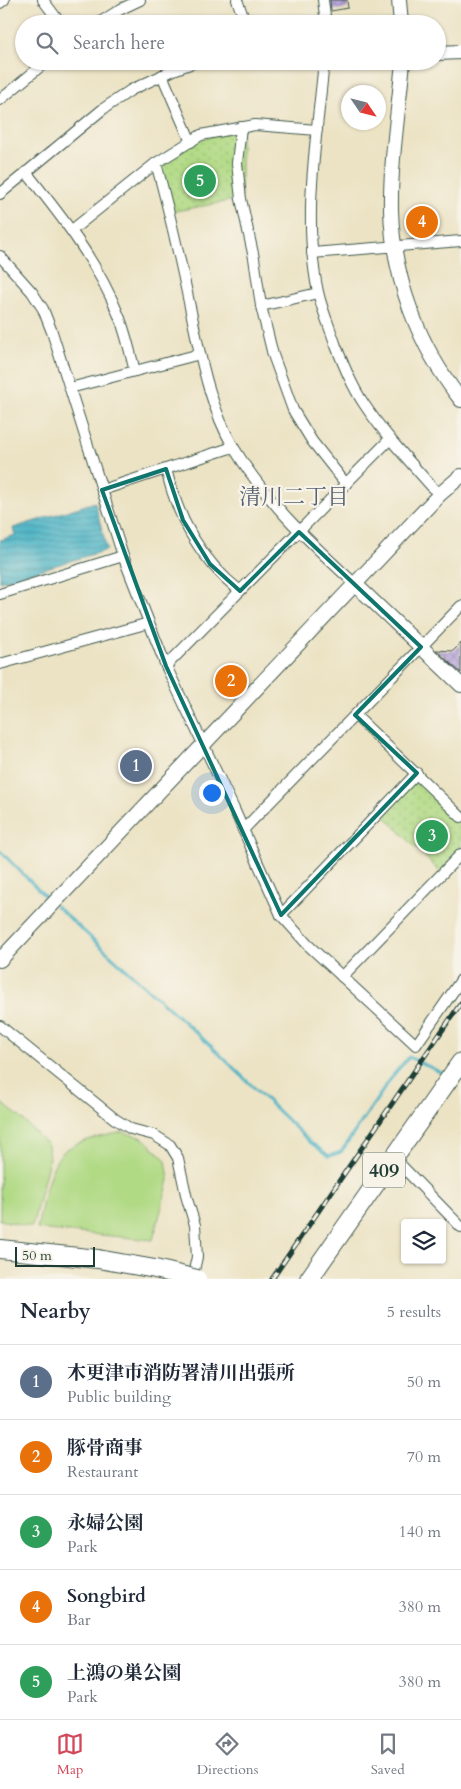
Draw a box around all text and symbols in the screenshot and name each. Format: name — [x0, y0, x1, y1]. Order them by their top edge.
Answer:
search box — [15, 15, 446, 70]
icon: search — [33, 29, 61, 57]
text: Search here — [73, 30, 165, 56]
north arrow — [341, 85, 386, 130]
pin: 5 — [184, 162, 216, 200]
pin: 4 — [406, 203, 438, 241]
district label: 清川二丁目 — [239, 482, 349, 512]
pin: 2 — [215, 662, 247, 700]
pin: 1 — [120, 747, 152, 785]
your location — [199, 780, 225, 806]
pin: 3 — [416, 817, 448, 855]
road number: 409 — [363, 1152, 405, 1188]
map controls — [401, 1219, 446, 1264]
button: layers — [401, 1219, 446, 1264]
scale bar — [15, 1244, 95, 1267]
text: 50 m — [22, 1246, 52, 1265]
text: Nearby — [20, 1297, 91, 1326]
text: 5 results — [387, 1301, 441, 1323]
text: 木更津市消防署清川出張所 — [67, 1360, 295, 1386]
text: 1 — [32, 1371, 40, 1393]
text: 50 m — [407, 1371, 441, 1393]
text: Public building — [67, 1386, 171, 1408]
text: 豚骨商事 — [67, 1435, 143, 1461]
text: 2 — [32, 1446, 40, 1468]
text: 70 m — [407, 1446, 441, 1468]
text: Restaurant — [67, 1461, 138, 1483]
text: 永婦公園 — [67, 1510, 143, 1536]
text: 3 — [32, 1521, 40, 1543]
text: 140 m — [399, 1521, 441, 1543]
text: Park — [67, 1536, 98, 1558]
text: Songbird — [67, 1583, 146, 1609]
text: 4 — [32, 1596, 40, 1618]
text: 380 m — [399, 1596, 441, 1618]
text: Bar — [67, 1609, 91, 1631]
text: 上鴻の巣公園 — [67, 1660, 181, 1686]
text: 5 — [32, 1671, 40, 1693]
text: 380 m — [399, 1671, 441, 1693]
text: Park — [67, 1686, 98, 1708]
tab: Map — [56, 1730, 84, 1779]
tab: Directions — [197, 1730, 258, 1779]
tab: Saved — [371, 1730, 405, 1779]

